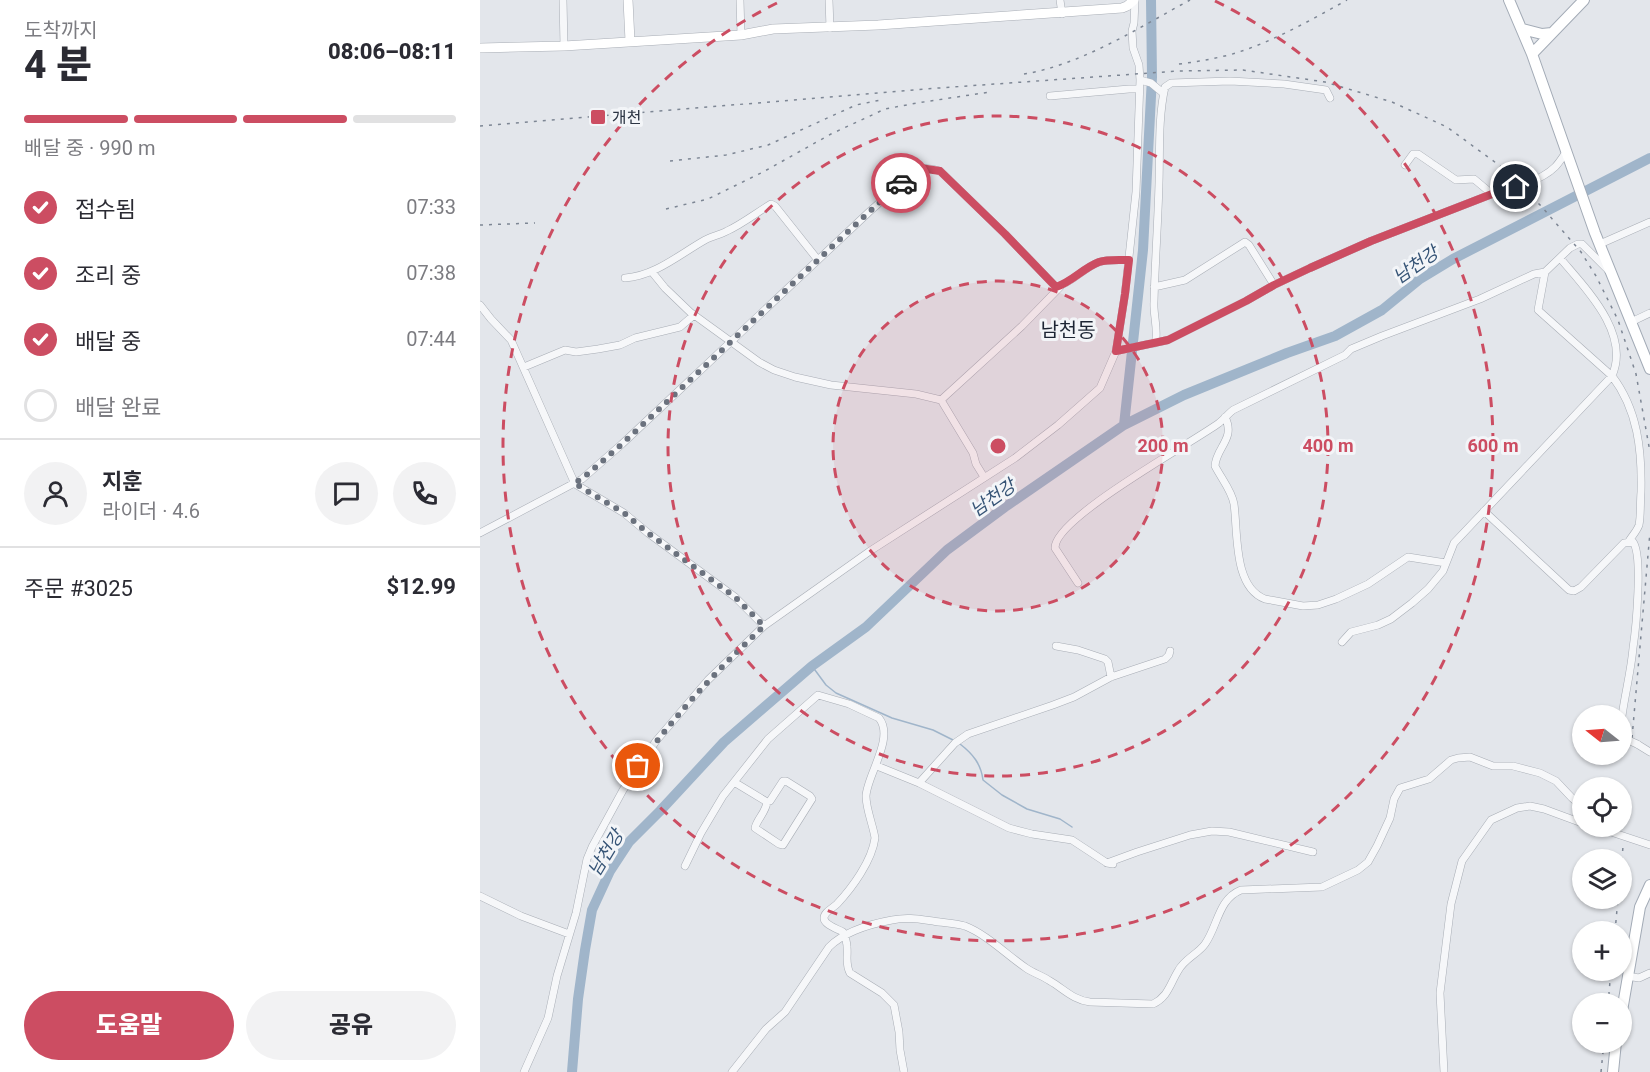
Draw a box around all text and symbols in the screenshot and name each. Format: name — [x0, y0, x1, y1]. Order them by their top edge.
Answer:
text: 도착까지 — [24, 18, 98, 42]
text: 08:06–08:11 — [328, 39, 456, 64]
text: 4 분 — [24, 42, 92, 88]
marker: 개천 — [589, 108, 607, 126]
place label: 개천 — [612, 108, 641, 127]
text: 배달 중 · 990 m — [24, 136, 156, 160]
courier — [871, 153, 931, 213]
pin — [1490, 161, 1541, 212]
icon: car — [885, 167, 918, 200]
icon: home — [1499, 170, 1532, 203]
icon: check — [24, 191, 57, 224]
text: 07:33 — [406, 195, 456, 219]
text: 접수됨 — [75, 197, 136, 222]
water label: 남천강 — [1389, 240, 1444, 287]
icon: check — [24, 257, 57, 290]
text: 07:38 — [406, 261, 456, 285]
text: 조리 중 — [75, 263, 141, 288]
district label: 남천동 — [1040, 318, 1096, 342]
icon: check — [24, 323, 57, 356]
text: 07:44 — [406, 327, 456, 351]
text: 배달 중 — [75, 329, 141, 354]
text: 배달 완료 — [75, 395, 161, 420]
text: 200 m — [1137, 435, 1189, 456]
text: 400 m — [1302, 435, 1354, 456]
text: 600 m — [1467, 435, 1519, 456]
centre of rings — [988, 436, 1008, 456]
button: person — [24, 462, 87, 525]
button: chat — [315, 462, 378, 525]
button: phone — [393, 462, 456, 525]
text: 지훈 — [102, 469, 142, 494]
water label: 남천강 — [966, 473, 1021, 520]
text: 라이더 · 4.6 — [102, 499, 200, 523]
text: $12.99 — [387, 574, 456, 599]
text: 주문 #3025 — [24, 576, 133, 601]
north arrow — [1572, 705, 1632, 765]
map controls — [1572, 705, 1632, 1053]
pin — [612, 740, 663, 791]
icon: bag — [621, 749, 654, 782]
button: locate — [1572, 777, 1632, 837]
water label: 남천강 — [584, 824, 629, 879]
button: layers — [1572, 849, 1632, 909]
button: + — [1572, 921, 1632, 981]
button: 도움말 — [24, 991, 234, 1060]
button: 공유 — [246, 991, 456, 1060]
button: − — [1572, 993, 1632, 1053]

